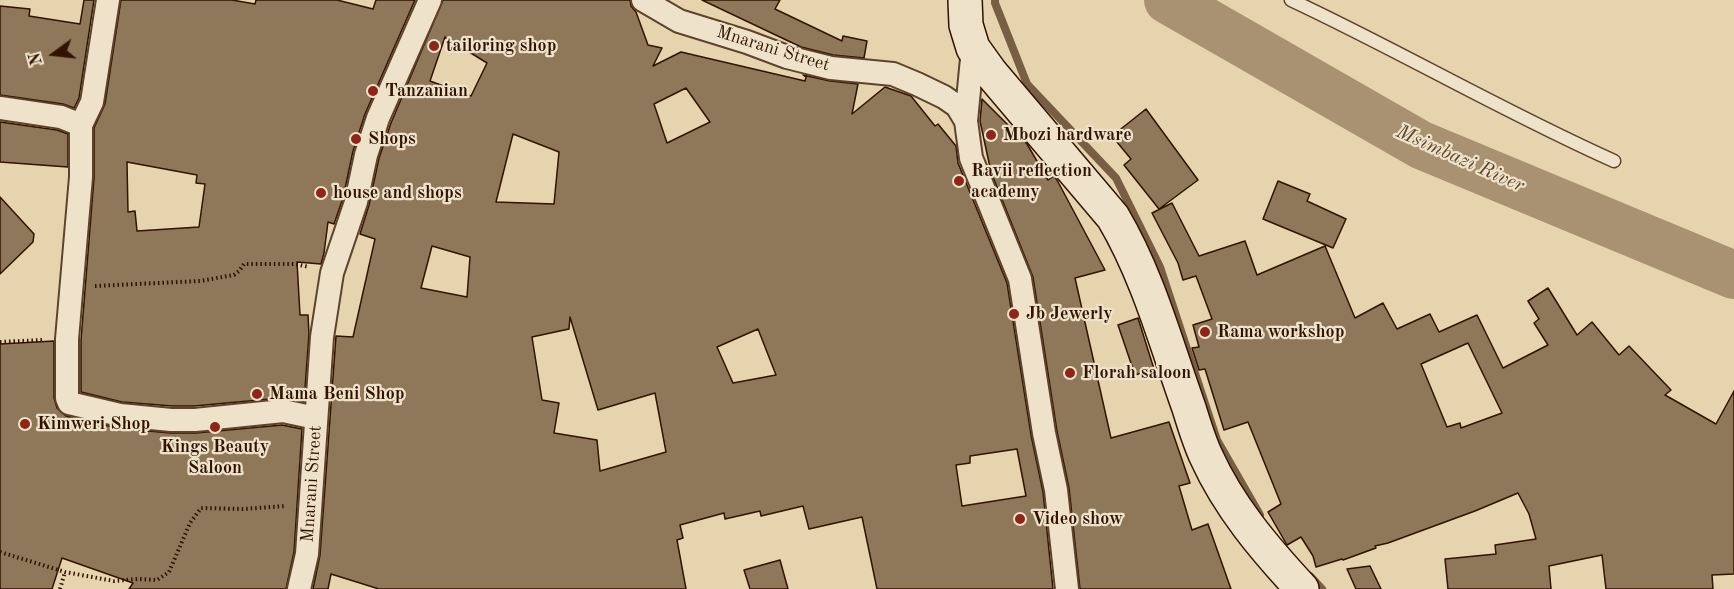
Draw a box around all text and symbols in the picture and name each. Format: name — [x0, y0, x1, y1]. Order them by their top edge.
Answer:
street label: Mnarani Street — [714, 22, 832, 76]
north arrow — [24, 24, 84, 84]
place label: tailoring shop — [446, 35, 556, 57]
marker: tailoring shop — [427, 39, 441, 53]
text: N — [27, 51, 46, 67]
place label: Tanzanian — [385, 80, 468, 102]
marker: Tanzanian — [366, 84, 380, 98]
water label: Msimbazi River — [1392, 120, 1528, 198]
place label: Mbozi hardware — [1003, 124, 1132, 146]
place label: Shops — [368, 128, 416, 150]
marker: Mbozi hardware — [984, 128, 998, 142]
marker: Shops — [349, 132, 363, 146]
place label: Ravii reflection academy — [971, 160, 1092, 202]
marker: Ravii reflection academy — [952, 174, 966, 188]
place label: house and shops — [333, 182, 462, 204]
marker: house and shops — [314, 186, 328, 200]
place label: Jb Jewerly — [1026, 303, 1113, 325]
marker: Jb Jewerly — [1007, 307, 1021, 321]
place label: Rama workshop — [1217, 321, 1344, 343]
marker: Rama workshop — [1198, 325, 1212, 339]
place label: Florah saloon — [1082, 362, 1191, 384]
marker: Florah saloon — [1063, 366, 1077, 380]
place label: Mama Beni Shop — [269, 383, 405, 405]
marker: Mama Beni Shop — [250, 387, 264, 401]
place label: Kimweri Shop — [37, 413, 150, 435]
marker: Kimweri Shop — [18, 417, 32, 431]
marker: Kings Beauty Saloon — [208, 420, 222, 434]
street label: Mnarani Street — [297, 425, 327, 543]
place label: Kings Beauty Saloon — [161, 436, 269, 478]
place label: Video show — [1032, 508, 1123, 530]
marker: Video show — [1013, 512, 1027, 526]

